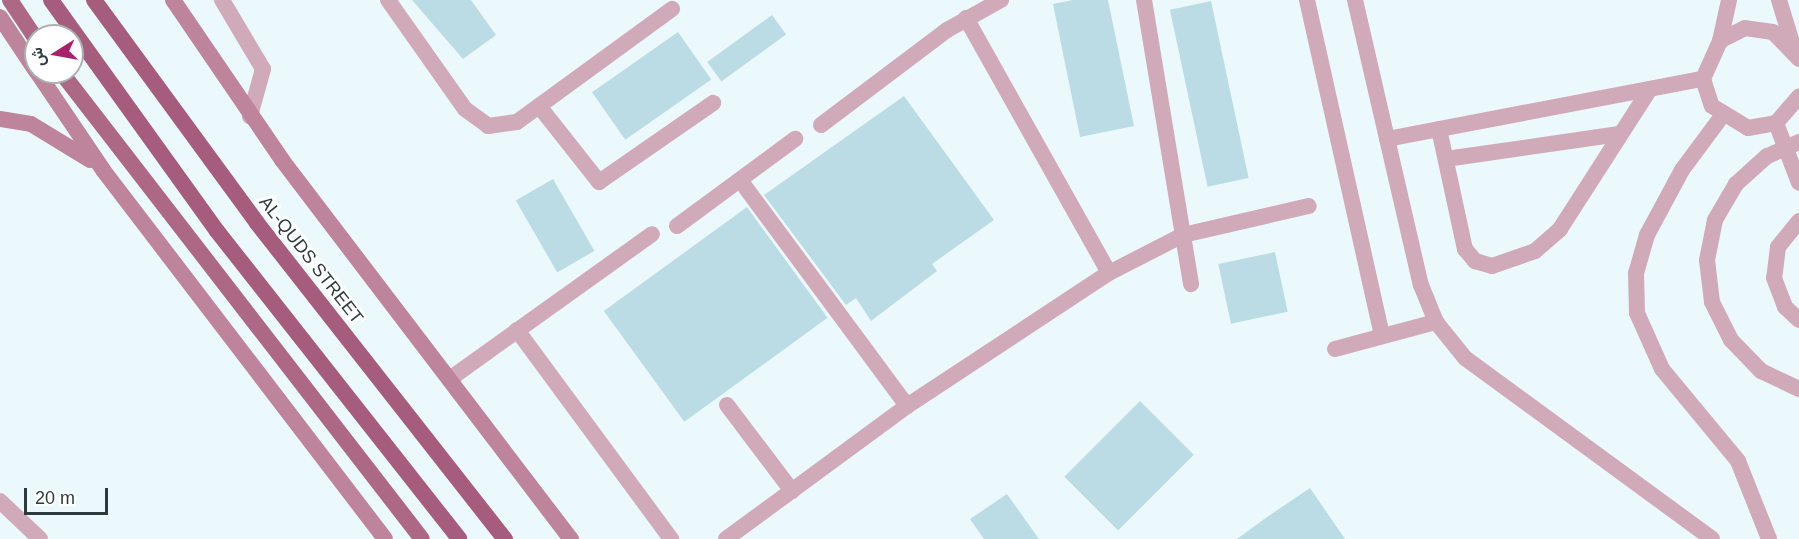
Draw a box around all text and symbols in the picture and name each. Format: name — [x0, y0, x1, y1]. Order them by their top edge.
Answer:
north arrow — [24, 24, 84, 84]
text: ش — [28, 46, 48, 68]
street label: AL-QUDS STREET — [254, 192, 368, 328]
scale bar — [27, 476, 111, 514]
text: 20 m — [35, 488, 75, 508]

